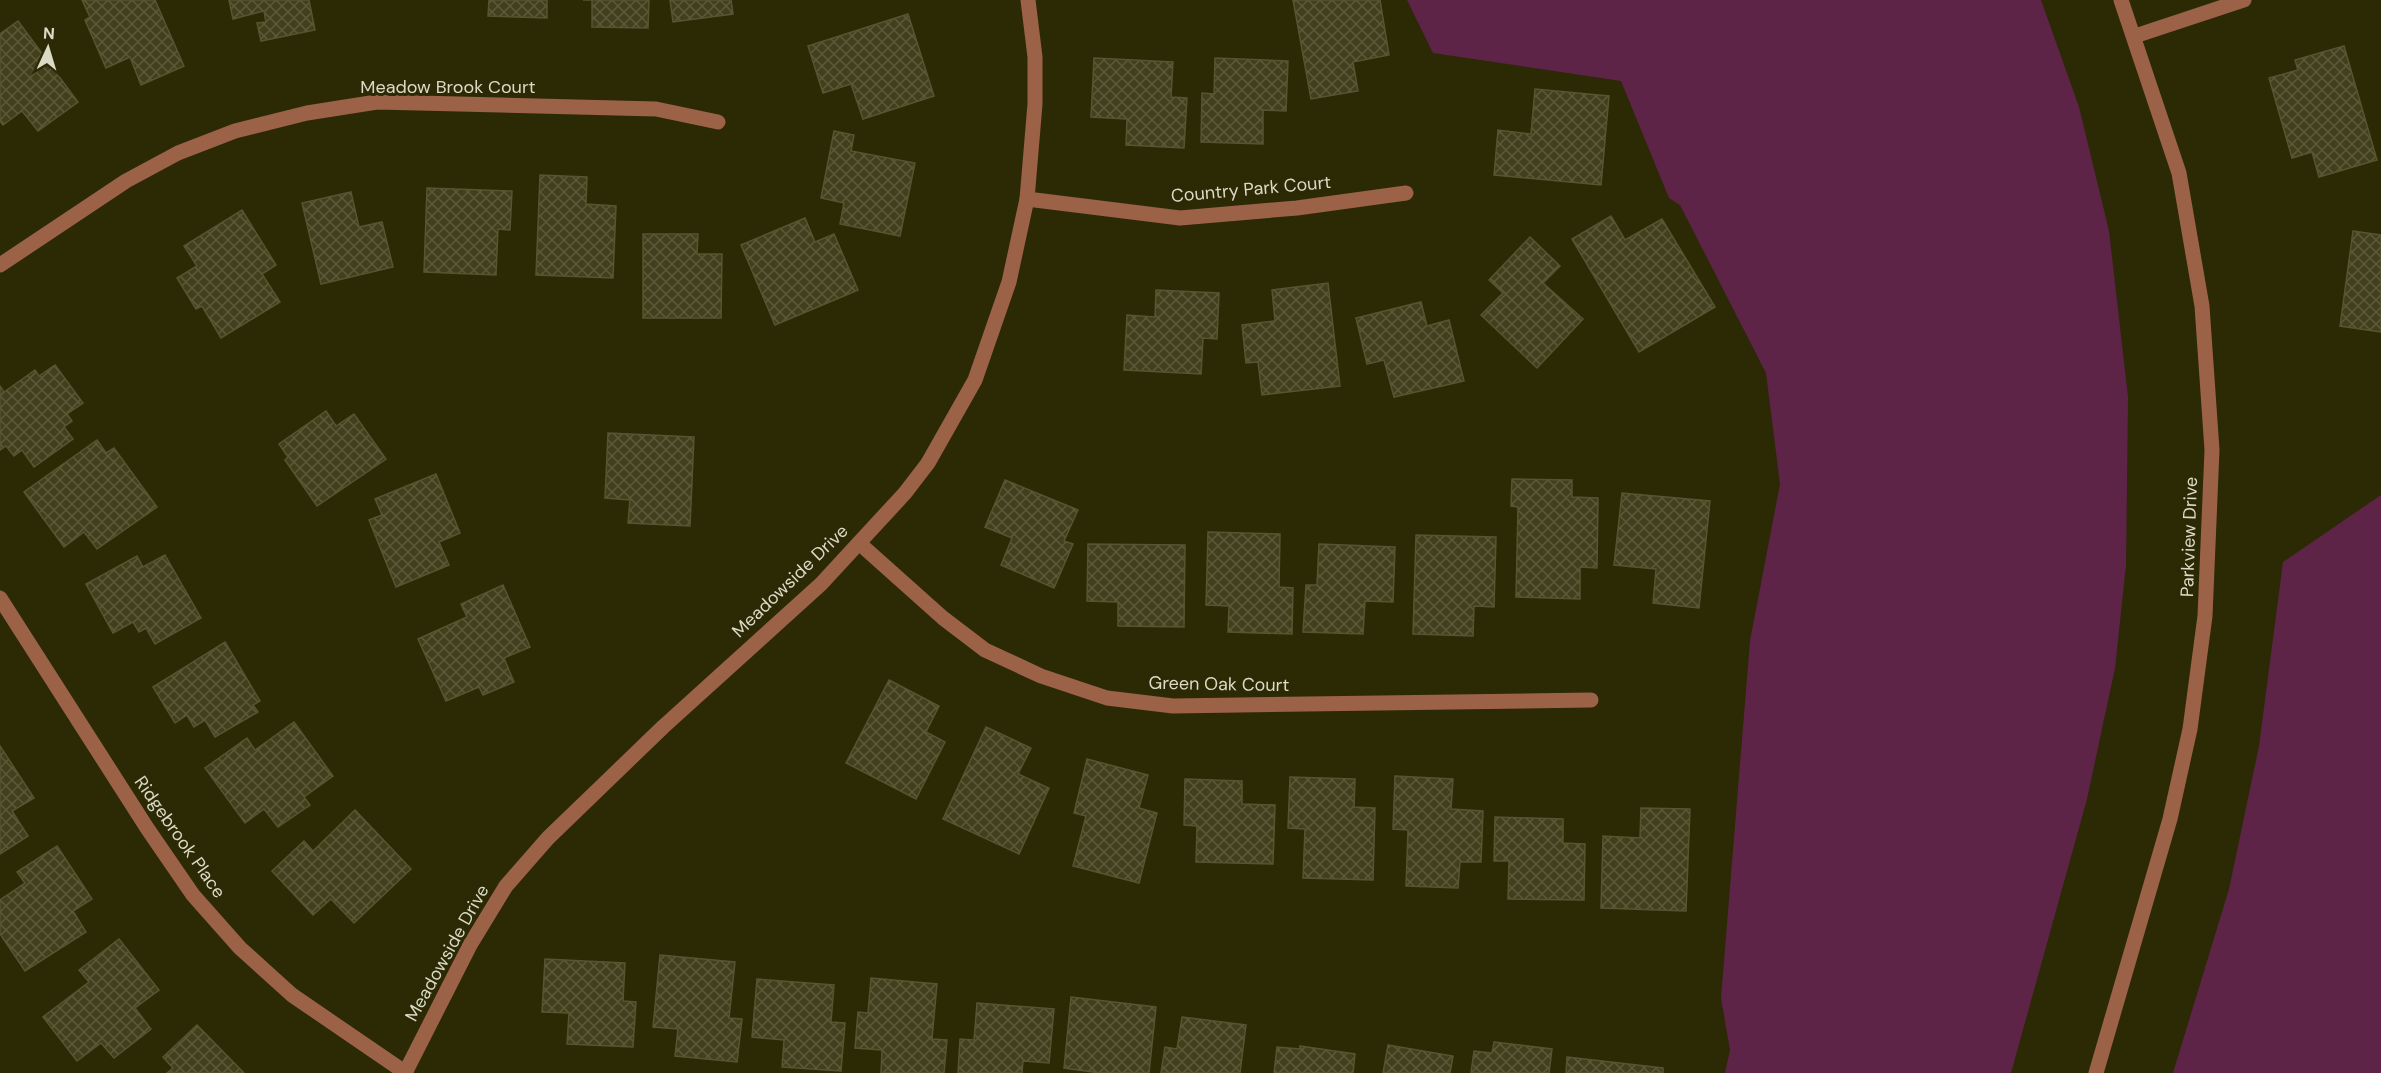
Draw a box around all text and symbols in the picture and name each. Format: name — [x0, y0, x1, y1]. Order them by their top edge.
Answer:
north arrow — [18, 18, 78, 78]
text: N — [42, 23, 56, 44]
street label: Meadow Brook Court — [360, 75, 536, 99]
street label: Country Park Court — [1170, 170, 1332, 208]
street label: Parkview Drive — [2175, 476, 2203, 598]
street label: Meadowside Drive — [727, 519, 853, 643]
street label: Green Oak Court — [1148, 671, 1290, 697]
street label: Ridgebrook Place — [129, 771, 231, 903]
street label: Meadowside Drive — [399, 880, 495, 1026]

